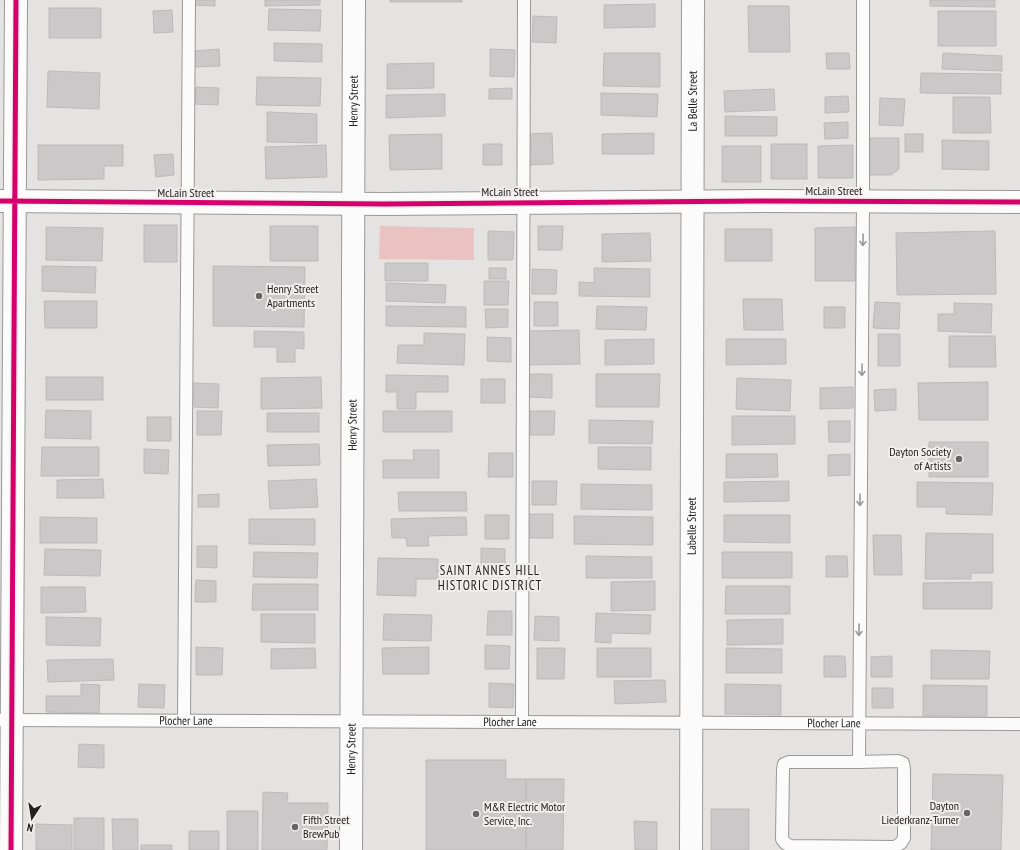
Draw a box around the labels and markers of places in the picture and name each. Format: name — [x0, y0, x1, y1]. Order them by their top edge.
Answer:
place label: Henry Street Apartments — [267, 281, 319, 310]
marker: Henry Street Apartments — [254, 291, 264, 301]
place label: Dayton Society of Artists — [889, 444, 951, 473]
marker: Dayton Society of Artists — [954, 454, 964, 464]
place label: Dayton Liederkranz-Turner — [881, 798, 960, 827]
place label: M&R Electric Motor Service, Inc. — [484, 799, 566, 828]
marker: Dayton Liederkranz-Turner — [962, 808, 972, 818]
marker: M&R Electric Motor Service, Inc. — [471, 809, 481, 819]
place label: Fifth Street BrewPub — [303, 812, 350, 841]
marker: Fifth Street BrewPub — [290, 822, 300, 832]

